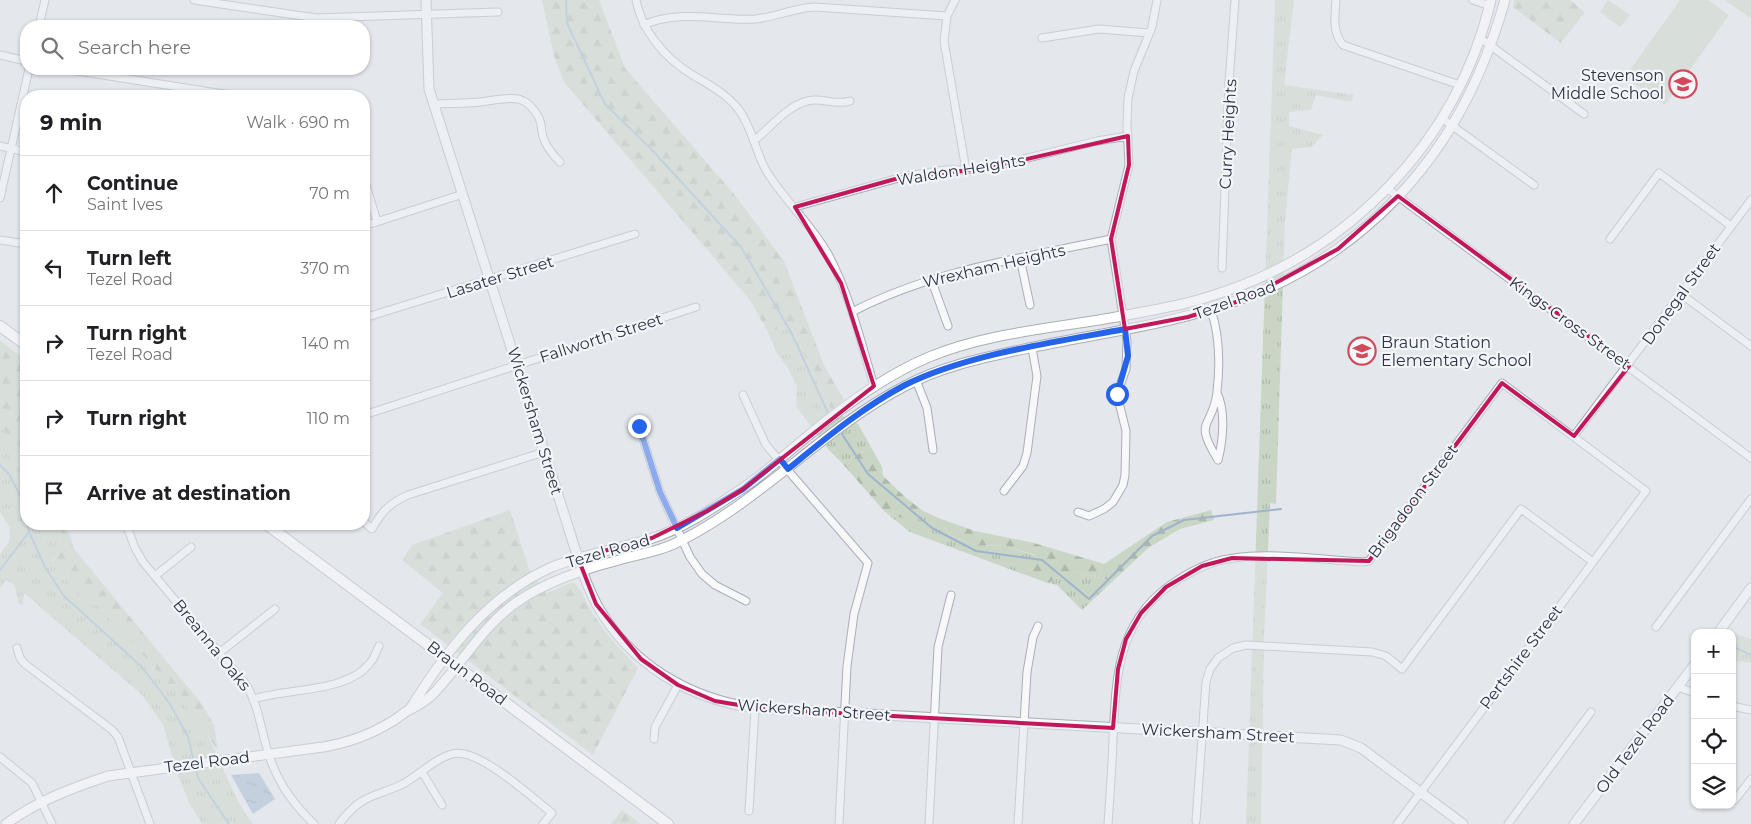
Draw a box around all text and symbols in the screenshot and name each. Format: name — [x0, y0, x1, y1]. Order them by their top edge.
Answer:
search box — [20, 20, 370, 75]
icon: search — [38, 34, 66, 62]
text: Search here — [78, 36, 191, 59]
place label: Stevenson Middle School — [1551, 66, 1664, 103]
school or university icon: Stevenson Middle School — [1668, 69, 1698, 99]
street label: Curry Heights — [1216, 78, 1240, 190]
text: 9 min — [40, 110, 102, 135]
text: Walk · 690 m — [246, 113, 350, 132]
street label: Waldon Heights — [896, 150, 1027, 190]
text: Continue — [87, 172, 178, 195]
icon: ahead — [40, 179, 68, 207]
text: 70 m — [309, 184, 350, 203]
text: Saint Ives — [87, 195, 163, 214]
street label: Donegal Street — [1638, 239, 1725, 349]
street label: Wrexham Heights — [921, 240, 1067, 292]
text: Turn left — [87, 247, 172, 270]
street label: Lasater Street — [444, 252, 556, 302]
icon: left — [40, 254, 68, 282]
text: 370 m — [300, 259, 350, 278]
text: Tezel Road — [87, 270, 173, 289]
street label: Kings Cross Street — [1506, 273, 1635, 374]
street label: Tezel Road — [1191, 276, 1279, 324]
street label: Fallworth Street — [537, 309, 665, 367]
text: Turn right — [87, 322, 187, 345]
icon: right — [40, 329, 68, 357]
place label: Braun Station Elementary School — [1381, 333, 1532, 370]
text: 140 m — [302, 334, 350, 353]
school or university icon: Braun Station Elementary School — [1347, 336, 1377, 366]
text: Tezel Road — [87, 345, 173, 364]
street label: Wickersham Street — [503, 345, 567, 498]
route start — [1106, 383, 1129, 406]
icon: right — [40, 404, 68, 432]
text: Turn right — [87, 407, 187, 430]
text: 110 m — [307, 409, 350, 428]
route end — [628, 415, 651, 438]
street label: Brigadoon Street — [1364, 440, 1462, 562]
icon: arrive — [40, 479, 68, 507]
text: Arrive at destination — [87, 482, 291, 505]
street label: Tezel Road — [564, 530, 652, 572]
street label: Breanna Oaks — [169, 595, 255, 695]
street label: Pertshire Street — [1476, 601, 1567, 713]
map controls — [1691, 629, 1736, 809]
button: + — [1691, 629, 1736, 674]
street label: Braun Road — [423, 637, 511, 709]
button: − — [1691, 674, 1736, 719]
street label: Old Tezel Road — [1592, 691, 1678, 797]
street label: Wickersham Street — [737, 695, 892, 725]
street label: Wickersham Street — [1141, 719, 1296, 747]
button: locate — [1691, 719, 1736, 764]
street label: Tezel Road — [163, 747, 251, 777]
button: layers — [1691, 764, 1736, 809]

